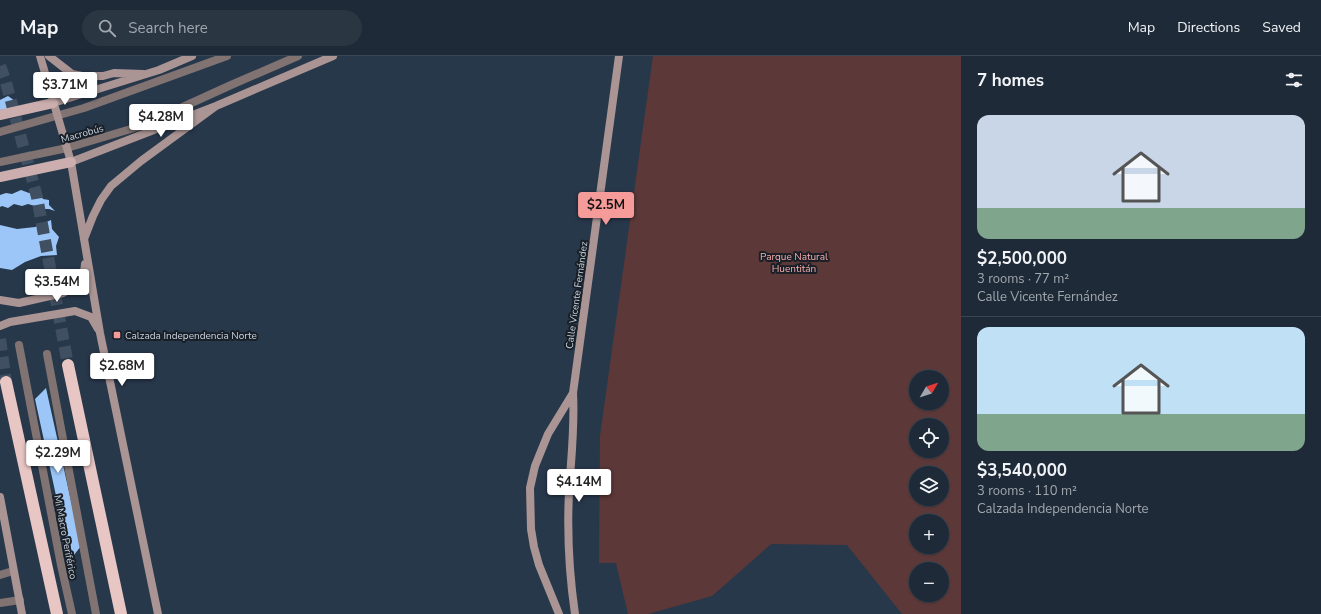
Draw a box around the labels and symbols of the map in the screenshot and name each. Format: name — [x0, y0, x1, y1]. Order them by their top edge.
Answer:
pin: $3.71M — [32, 72, 98, 106]
pin: $4.28M — [128, 104, 194, 138]
street label: Macrobús — [59, 121, 105, 147]
pin: $2.5M — [578, 192, 634, 226]
street label: Calle Vicente Fernández — [563, 240, 592, 350]
park label: Parque Natural Huentitán — [760, 250, 828, 276]
pin: $3.54M — [24, 269, 90, 303]
place label: Calzada Independencia Norte — [125, 329, 257, 343]
marker: Calzada Independencia Norte — [112, 330, 122, 340]
pin: $2.68M — [89, 353, 155, 387]
north arrow — [909, 370, 949, 410]
pin: $2.29M — [25, 440, 91, 474]
pin: $4.14M — [546, 469, 612, 503]
street label: Mi Macro Periférico — [50, 494, 80, 581]

